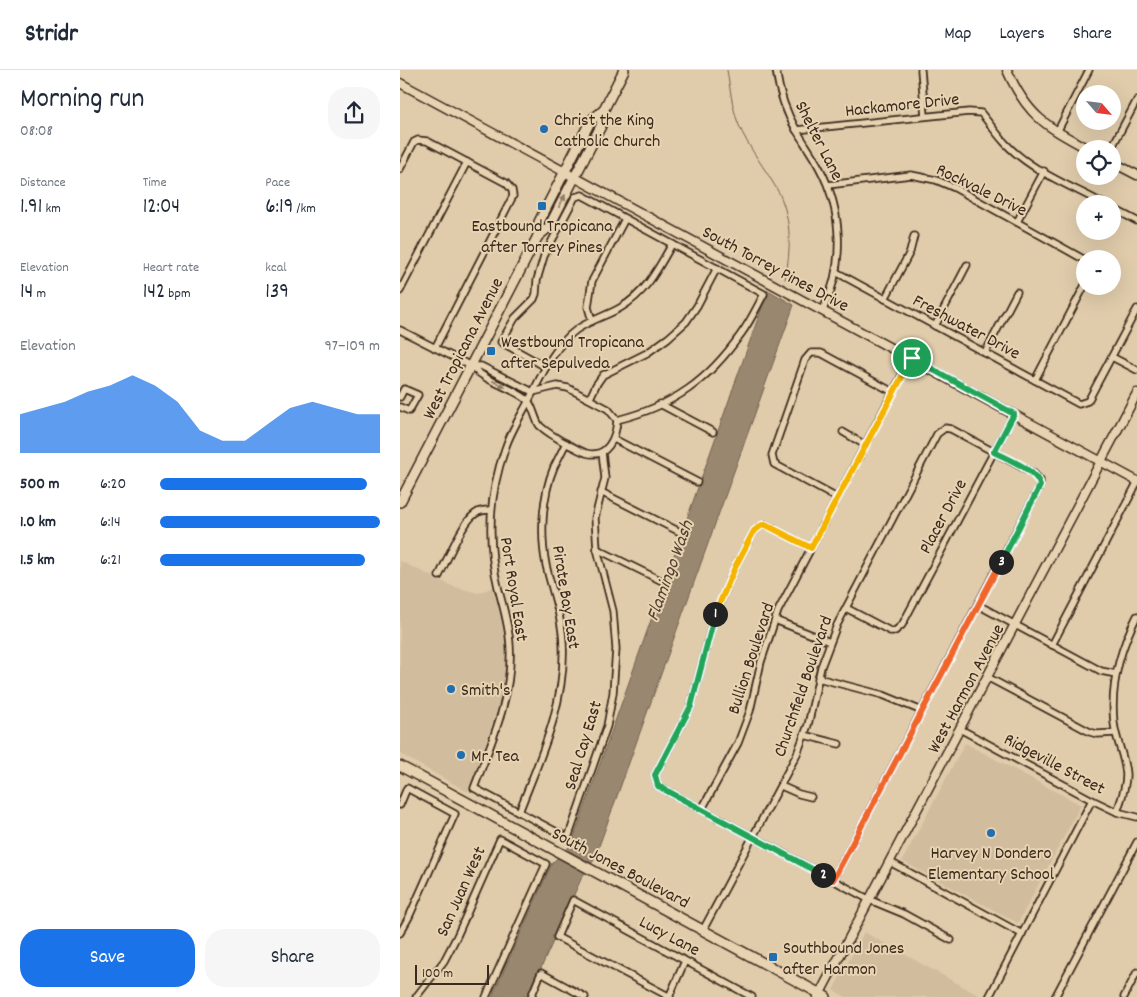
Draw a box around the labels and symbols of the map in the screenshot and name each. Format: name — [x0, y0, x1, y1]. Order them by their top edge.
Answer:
north arrow — [1076, 85, 1121, 130]
street label: Hackamore Drive — [844, 88, 961, 125]
street label: Shelter Lane — [787, 97, 848, 185]
place label: Christ the King Catholic Church — [554, 109, 660, 155]
marker: Christ the King Catholic Church — [538, 123, 550, 135]
street label: Rockvale Drive — [931, 158, 1031, 224]
one-way arrow — [558, 194, 566, 209]
marker: Eastbound Tropicana after Torrey Pines — [536, 200, 548, 212]
place label: Eastbound Tropicana after Torrey Pines — [471, 215, 613, 261]
street label: South Torrey Pines Drive — [697, 221, 853, 320]
street label: West Tropicana Avenue — [418, 274, 511, 424]
street label: Freshwater Drive — [908, 289, 1024, 367]
place label: Westbound Tropicana after Sepulveda — [501, 331, 644, 377]
pin — [891, 337, 933, 379]
marker: Westbound Tropicana after Sepulveda — [485, 345, 497, 357]
one-way arrow — [492, 380, 506, 388]
street label: Placer Drive — [914, 475, 974, 559]
water label: Flamingo Wash — [641, 516, 702, 625]
street label: Port Royal East — [492, 535, 533, 644]
street label: Pirate Bay East — [544, 544, 585, 651]
pin: 3 — [988, 550, 1014, 574]
street label: Bullion Boulevard — [723, 600, 782, 718]
pin: 1 — [702, 602, 728, 626]
street label: Churchfield Boulevard — [768, 613, 840, 761]
street label: West Harmon Avenue — [923, 620, 1012, 758]
place label: Smith's — [461, 679, 511, 704]
marker: Smith's — [445, 683, 457, 695]
street label: Seal Cay East — [559, 698, 610, 794]
street label: Ridgeville Street — [999, 728, 1109, 803]
place label: Mr. Tea — [471, 745, 519, 770]
marker: Mr. Tea — [455, 749, 467, 761]
street label: South Jones Boulevard — [547, 822, 693, 916]
marker: Harvey N Dondero Elementary School — [985, 827, 997, 839]
place label: Harvey N Dondero Elementary School — [928, 842, 1055, 888]
street label: San Juan West — [431, 843, 493, 941]
pin: 2 — [810, 862, 836, 888]
street label: Lucy Lane — [634, 911, 704, 964]
place label: Southbound Jones after Harmon — [783, 937, 904, 983]
marker: Southbound Jones after Harmon — [767, 951, 779, 963]
scale bar — [415, 962, 489, 985]

